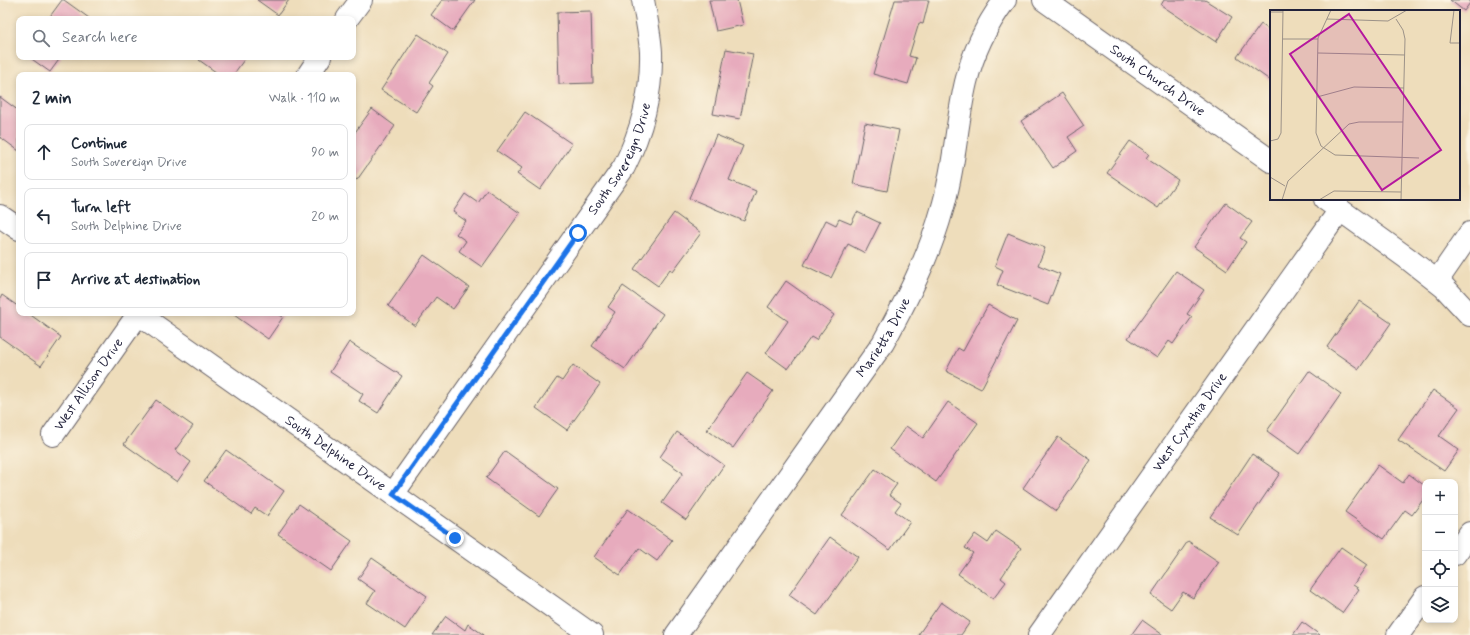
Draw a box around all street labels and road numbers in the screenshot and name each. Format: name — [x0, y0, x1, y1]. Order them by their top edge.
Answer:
street label: South Church Drive — [1106, 40, 1209, 120]
street label: South Sovereign Drive — [584, 101, 655, 219]
street label: Marietta Drive — [852, 294, 915, 381]
street label: West Allison Drive — [50, 335, 128, 434]
street label: West Cynthia Drive — [1148, 369, 1231, 475]
street label: South Delphine Drive — [281, 411, 389, 495]

